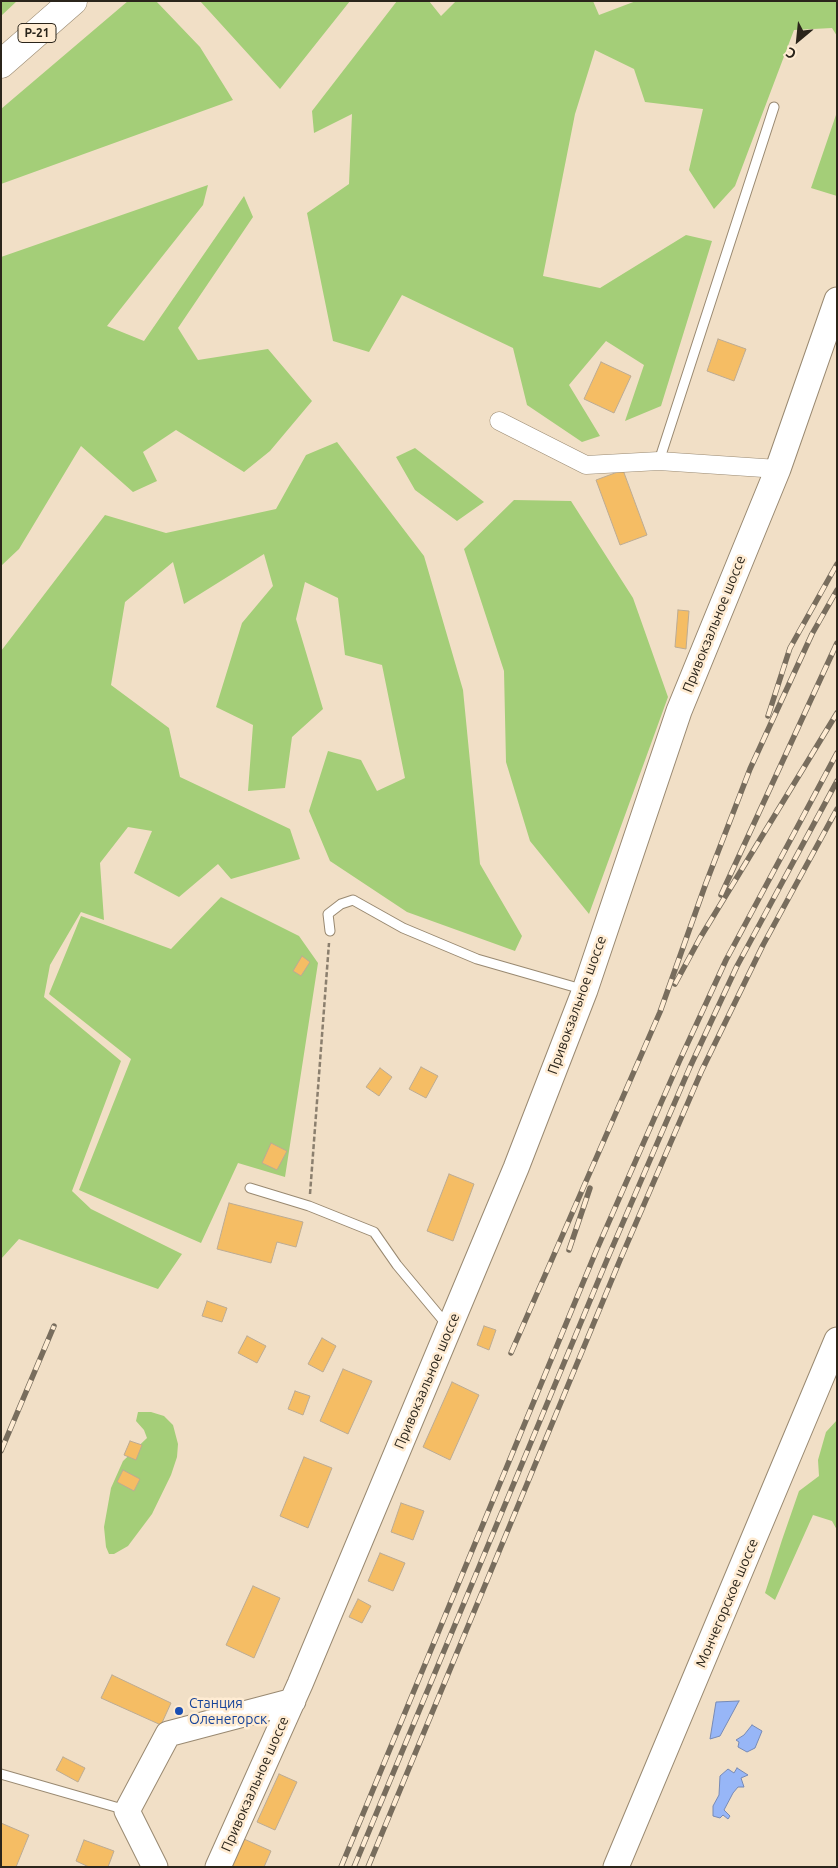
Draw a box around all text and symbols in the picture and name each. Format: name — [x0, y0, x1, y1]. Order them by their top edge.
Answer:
north arrow — [773, 15, 823, 65]
road number: Р-21 — [18, 23, 56, 42]
text: С — [783, 44, 799, 62]
street label: Привокзальное шоссе — [679, 553, 749, 695]
street label: Привокзальное шоссе — [544, 933, 610, 1077]
street label: Привокзальное шоссе — [391, 1310, 463, 1452]
street label: Мончегорское шоссе — [692, 1536, 762, 1670]
place label: Станция Оленегорск — [189, 1695, 267, 1728]
marker: Станция Оленегорск — [173, 1705, 185, 1717]
street label: Привокзальное шоссе — [218, 1714, 292, 1854]

